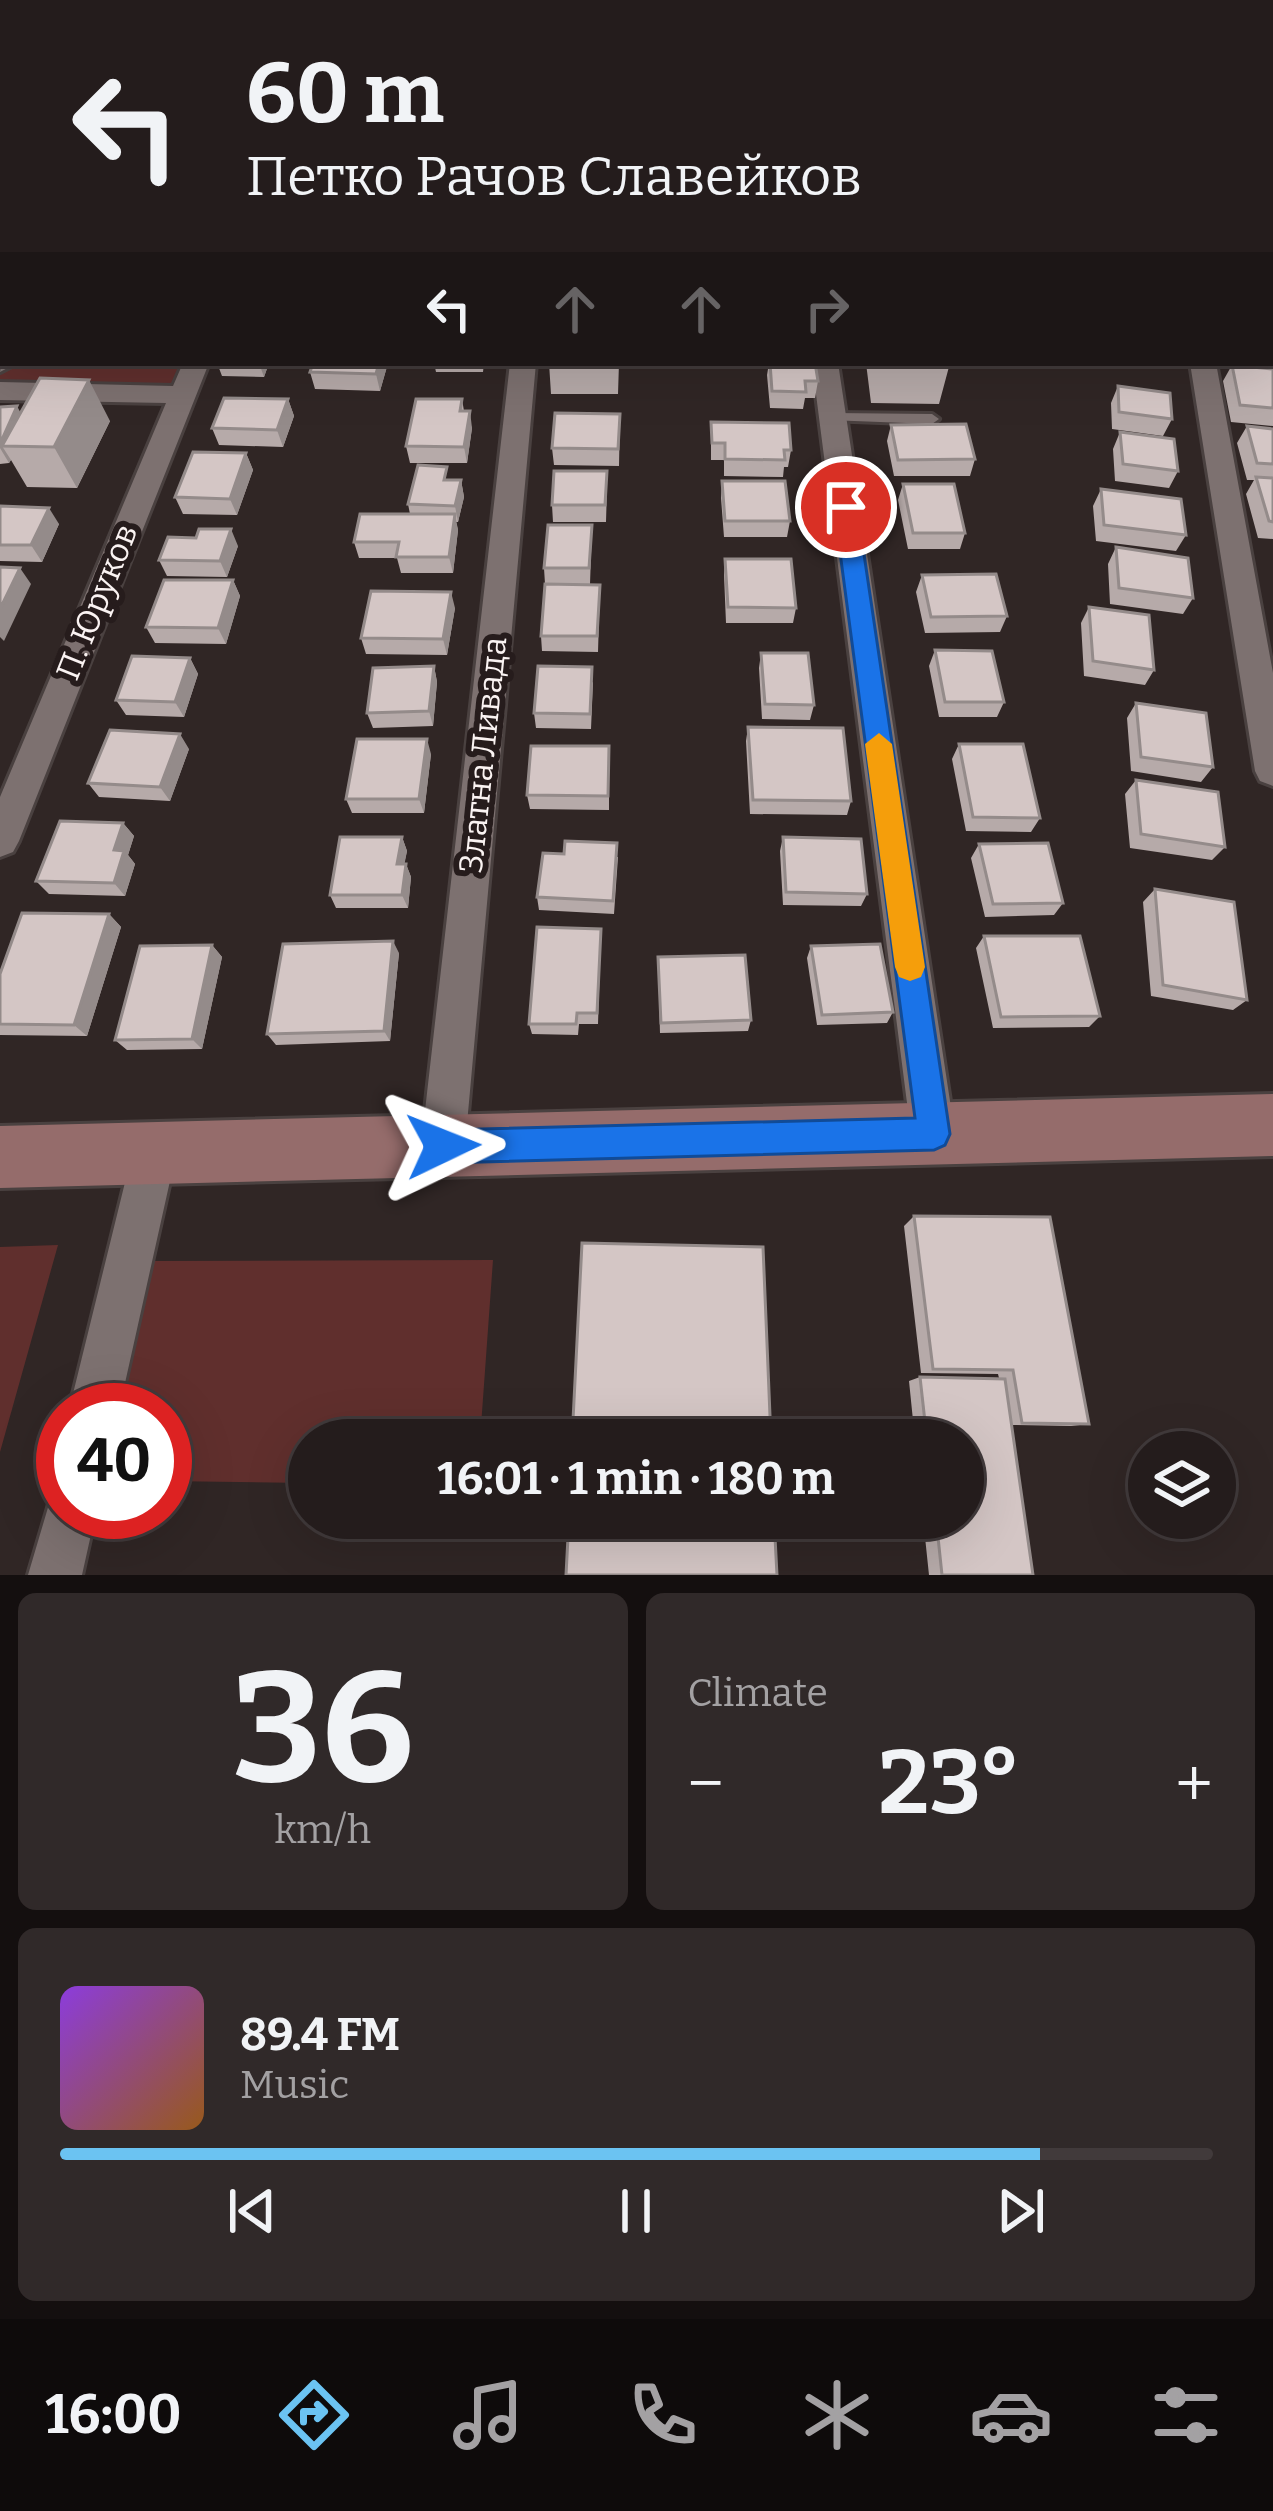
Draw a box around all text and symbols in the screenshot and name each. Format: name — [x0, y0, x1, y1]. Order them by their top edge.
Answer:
text: 60 m — [246, 43, 444, 144]
icon: left — [48, 48, 204, 204]
text: Петко Рачов Славейков — [246, 145, 862, 209]
icon: left — [416, 276, 482, 342]
icon: ahead — [542, 276, 608, 342]
icon: ahead — [668, 276, 734, 342]
icon: right — [794, 276, 860, 342]
pin — [795, 456, 897, 558]
icon: arrive — [813, 474, 879, 540]
street label: П. Юруков — [48, 518, 146, 686]
street label: Златна Ливада — [451, 635, 515, 875]
position arrow — [380, 1083, 506, 1209]
speed limit sign: 40 — [36, 1383, 192, 1539]
map controls — [1128, 1431, 1236, 1539]
button: layers — [1128, 1431, 1236, 1539]
text: 16:01 · 1 min · 180 m — [437, 1452, 835, 1506]
text: 36 — [232, 1635, 414, 1822]
text: Climate — [688, 1670, 828, 1716]
text: 23° — [878, 1729, 1021, 1837]
text: − — [688, 1744, 724, 1823]
text: + — [1175, 1744, 1213, 1823]
text: km/h — [274, 1807, 371, 1853]
text: 89.4 FM — [240, 2008, 400, 2062]
text: Music — [240, 2062, 349, 2108]
icon: previous — [219, 2178, 285, 2244]
icon: pause — [603, 2178, 669, 2244]
icon: next — [988, 2178, 1054, 2244]
icon: directions — [272, 2373, 356, 2457]
icon: music — [446, 2373, 530, 2457]
icon: phone — [621, 2373, 705, 2457]
icon: climate — [795, 2373, 879, 2457]
icon: car — [969, 2373, 1053, 2457]
icon: filters — [1144, 2373, 1228, 2457]
text: 16:00 — [45, 2383, 182, 2447]

